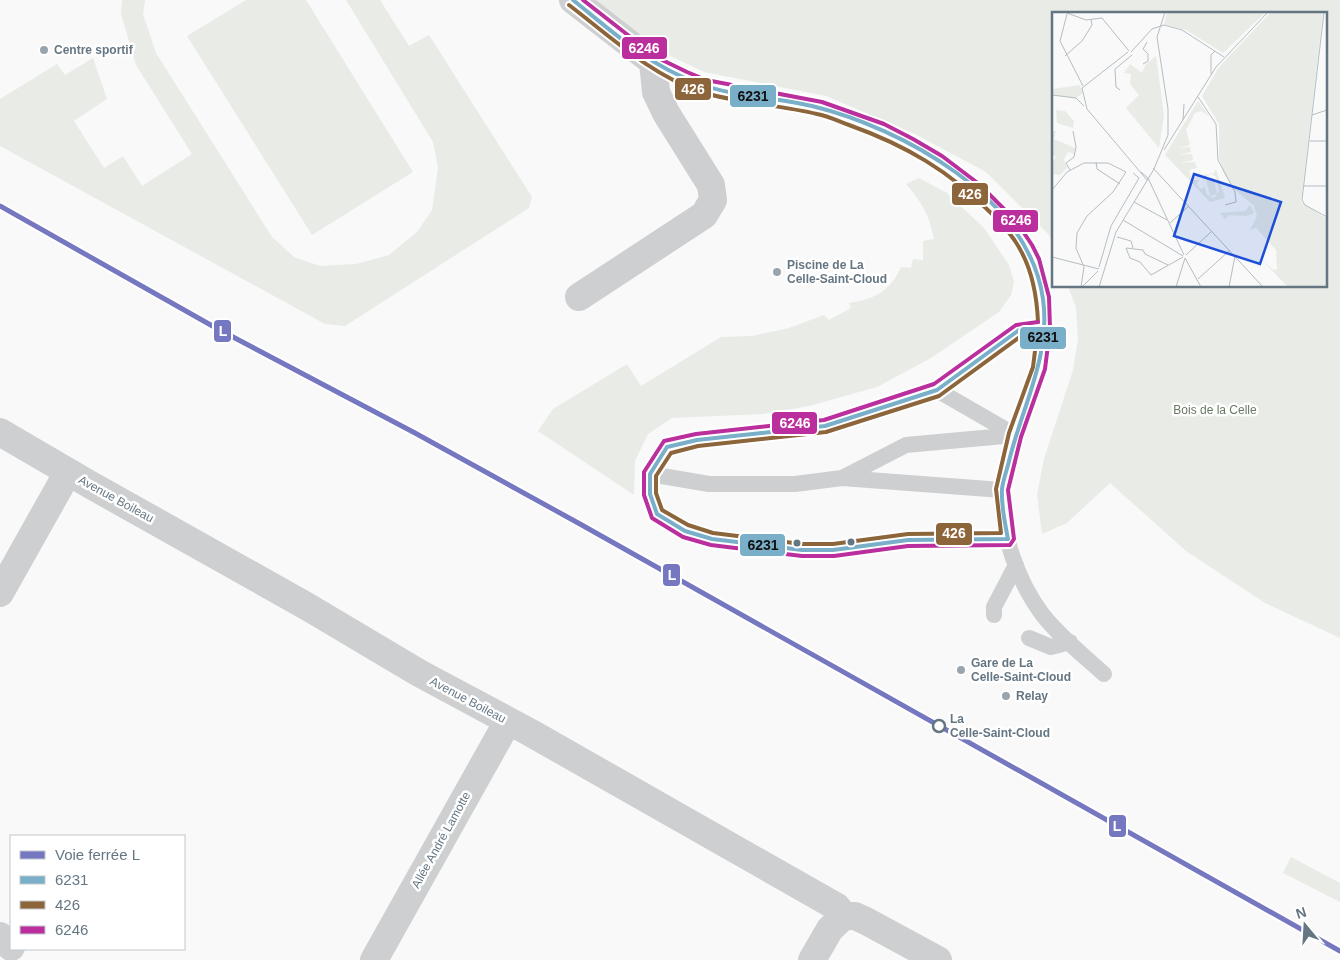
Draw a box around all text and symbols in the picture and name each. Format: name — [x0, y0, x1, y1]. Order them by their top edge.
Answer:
inset map — [1052, 12, 1328, 288]
line badge: 6246 — [621, 36, 668, 60]
text: 6246 — [628, 40, 660, 56]
place label: Centre sportif — [54, 43, 134, 57]
marker: Centre sportif — [38, 44, 50, 56]
line badge: 426 — [674, 77, 712, 101]
text: 426 — [681, 81, 705, 97]
line badge: 6231 — [729, 84, 777, 108]
text: 6231 — [737, 88, 769, 104]
line badge: 426 — [951, 182, 989, 206]
text: 426 — [958, 186, 982, 202]
line badge: 6246 — [992, 209, 1039, 233]
text: 6246 — [1000, 212, 1032, 228]
place label: Piscine de La Celle-Saint-Cloud — [787, 258, 887, 286]
marker: Piscine de La Celle-Saint-Cloud — [771, 266, 783, 278]
line badge: L — [213, 319, 232, 343]
text: L — [219, 323, 228, 339]
line badge: 6231 — [1019, 326, 1067, 350]
text: 6231 — [1027, 329, 1059, 345]
park label: Bois de la Celle — [1173, 403, 1257, 417]
line badge: 6246 — [771, 411, 818, 435]
text: 6246 — [779, 415, 811, 431]
street label: Avenue Boileau — [76, 473, 156, 525]
line badge: 426 — [935, 522, 973, 546]
text: 426 — [942, 525, 966, 541]
line badge: 6231 — [739, 533, 786, 557]
text: 6231 — [747, 537, 779, 553]
unlabelled marker — [846, 537, 856, 547]
unlabelled marker — [792, 538, 802, 548]
line badge: L — [662, 563, 681, 587]
text: L — [668, 567, 677, 583]
place label: Gare de La Celle-Saint-Cloud — [971, 656, 1071, 684]
marker: Gare de La Celle-Saint-Cloud — [955, 664, 967, 676]
street label: Avenue Boileau — [428, 674, 508, 726]
place label: Relay — [1016, 689, 1048, 703]
marker: Relay — [1000, 690, 1012, 702]
place label: La Celle-Saint-Cloud — [950, 712, 1050, 740]
marker: La Celle-Saint-Cloud — [932, 719, 946, 733]
street label: Allée André Lamotte — [409, 789, 473, 891]
line badge: L — [1108, 814, 1127, 838]
text: L — [1113, 818, 1122, 834]
legend — [10, 835, 185, 950]
text: Voie ferrée L — [55, 846, 140, 863]
text: 6231 — [55, 871, 88, 888]
text: 426 — [55, 896, 80, 913]
north arrow — [1280, 900, 1330, 950]
text: N — [1294, 903, 1308, 922]
text: 6246 — [55, 921, 88, 938]

